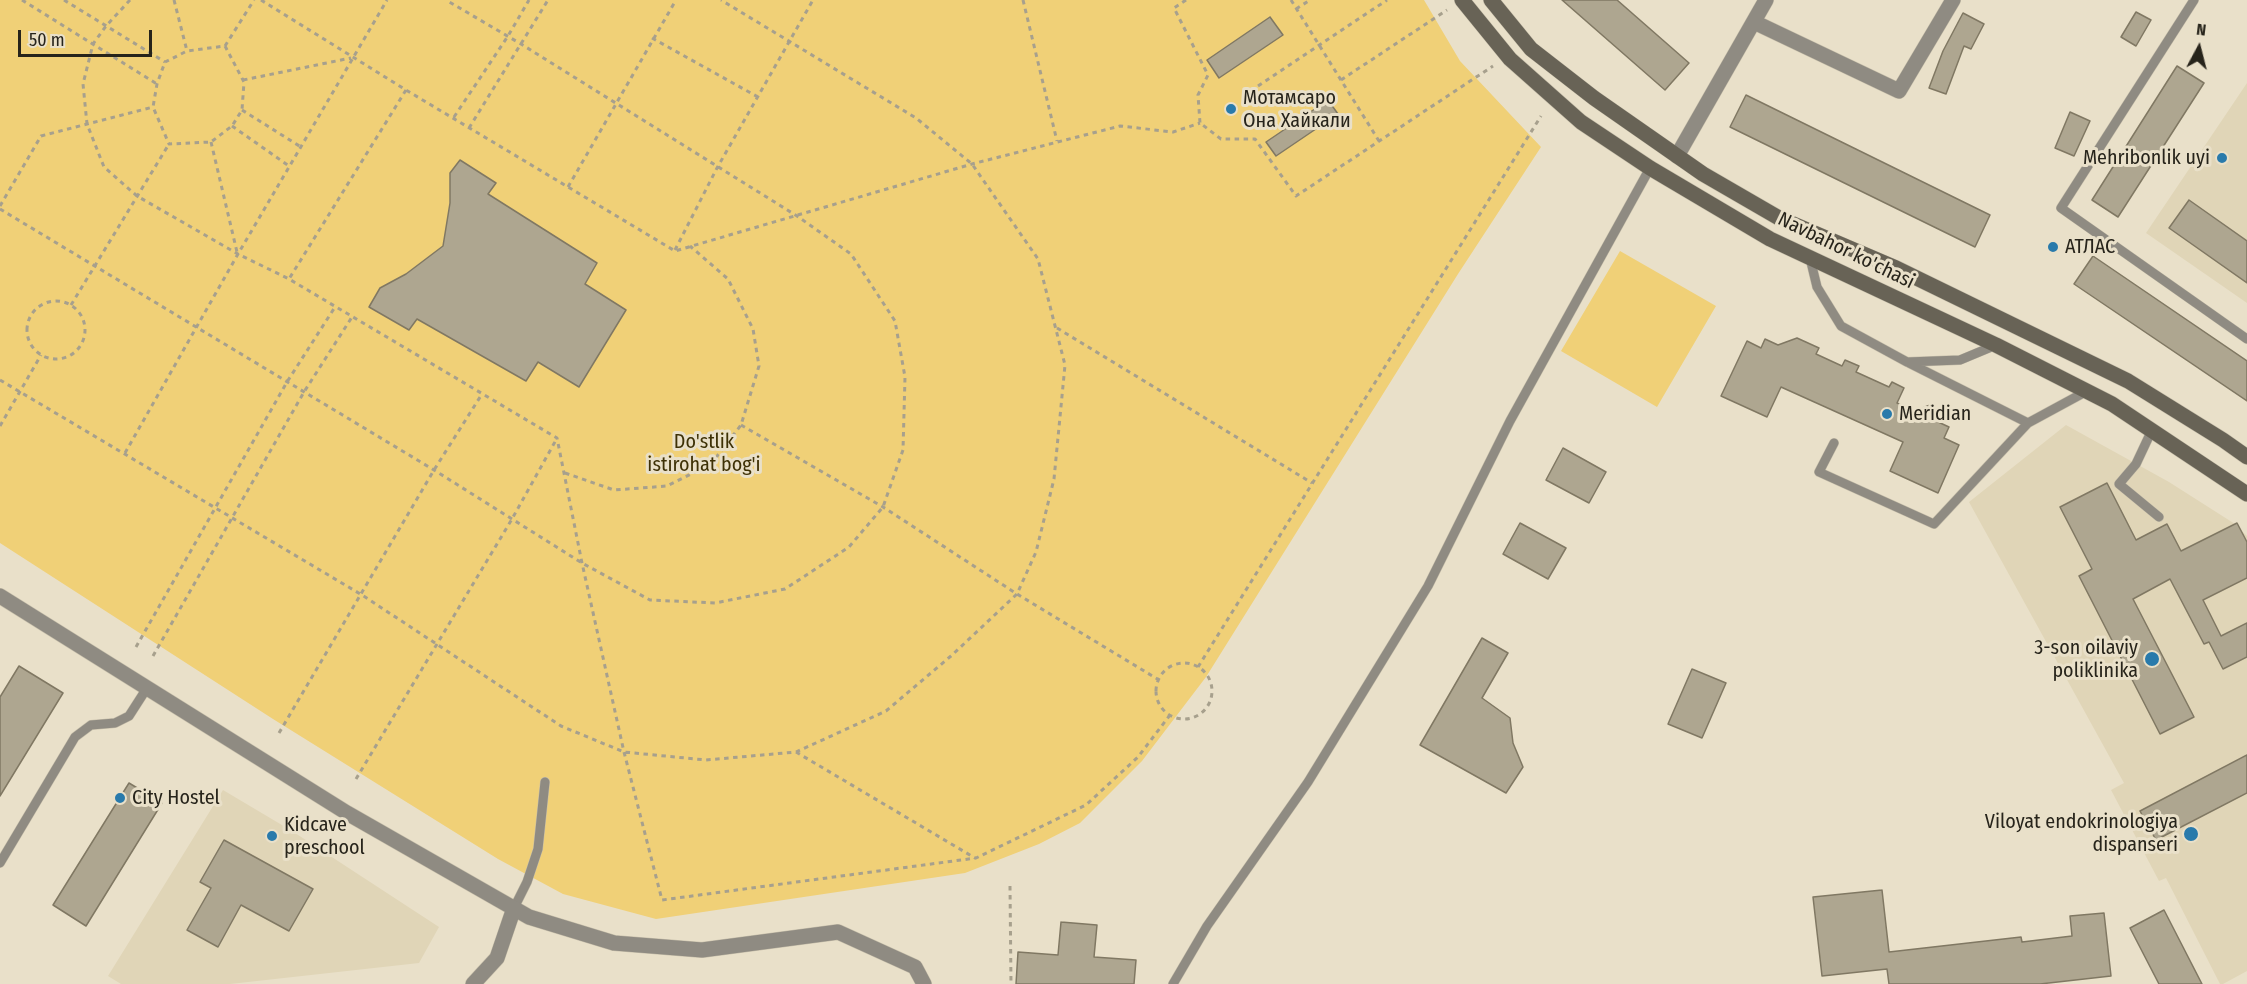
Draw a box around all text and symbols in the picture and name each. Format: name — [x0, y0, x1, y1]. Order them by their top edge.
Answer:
scale bar — [21, 18, 154, 56]
north arrow — [2169, 18, 2229, 78]
text: N — [2195, 20, 2207, 40]
text: 50 m — [29, 29, 65, 51]
place label: Мотамсаро Она Хайкали — [1243, 86, 1351, 133]
marker: Мотамсаро Она Хайкали — [1224, 102, 1238, 116]
place label: Mehribonlik uyi — [2083, 146, 2210, 170]
marker: Mehribonlik uyi — [2215, 151, 2229, 165]
street label: Navbahor ko'chasi — [1774, 208, 1918, 294]
place label: АТЛАС — [2065, 235, 2115, 259]
marker: АТЛАС — [2046, 240, 2060, 254]
place label: Meridian — [1899, 402, 1971, 426]
marker: Meridian — [1880, 407, 1894, 421]
park label: Do'stlik istirohat bog'i — [647, 430, 761, 477]
place label: 3-son oilaviy poliklinika — [2034, 636, 2138, 683]
marker: 3-son oilaviy poliklinika — [2143, 650, 2161, 668]
place label: City Hostel — [132, 786, 220, 810]
marker: City Hostel — [113, 791, 127, 805]
place label: Viloyat endokrinologiya dispanseri — [1985, 810, 2178, 857]
place label: Kidcave preschool — [284, 813, 365, 860]
marker: Viloyat endokrinologiya dispanseri — [2182, 825, 2200, 843]
marker: Kidcave preschool — [265, 829, 279, 843]

